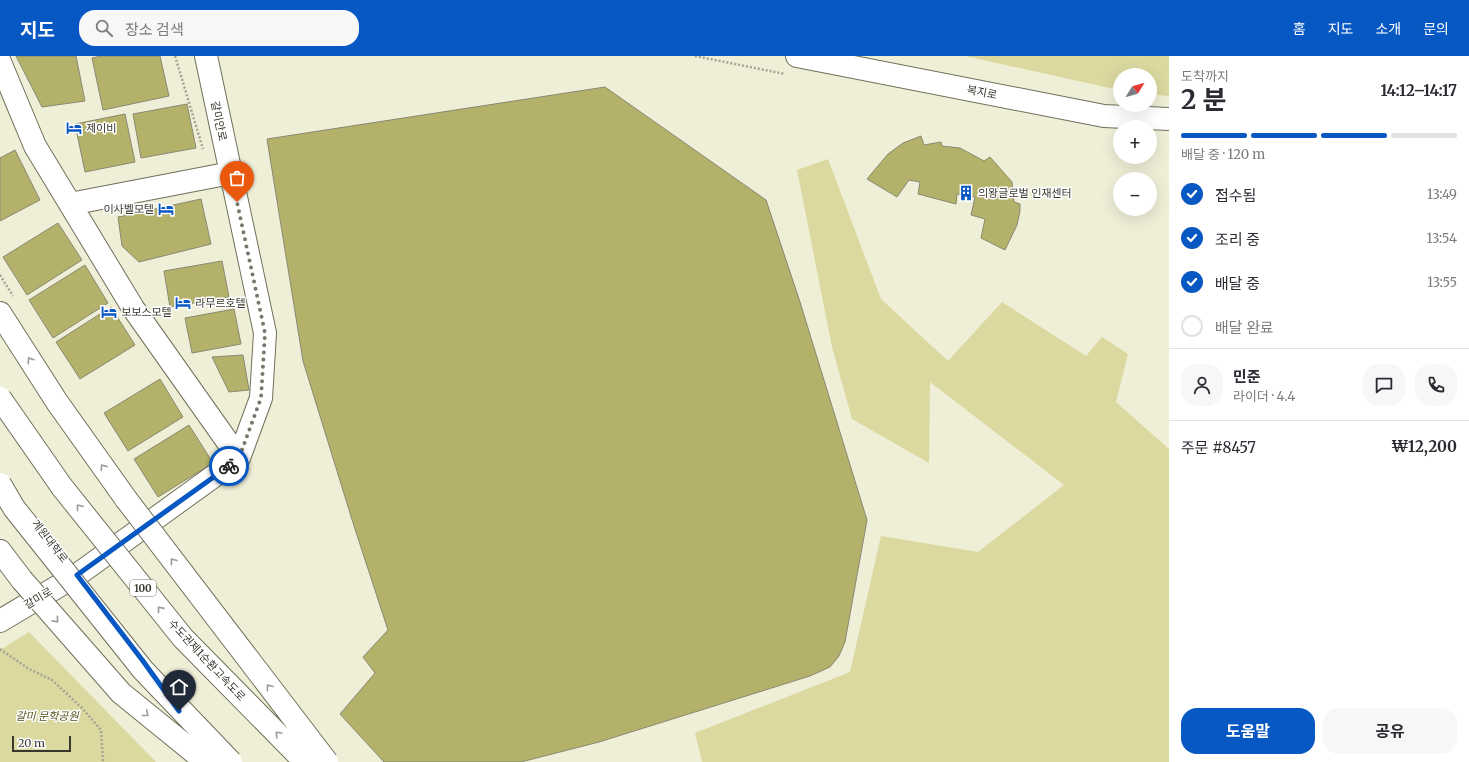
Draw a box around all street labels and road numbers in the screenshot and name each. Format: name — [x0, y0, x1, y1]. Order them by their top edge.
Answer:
street label: 복지로 — [966, 82, 998, 102]
street label: 갈미안로 — [208, 100, 230, 142]
street label: 계원대학로 — [29, 517, 71, 565]
road number: 100 — [130, 580, 156, 596]
street label: 갈미로 — [21, 584, 55, 612]
street label: 수도권제1순환고속도로 — [166, 616, 248, 704]

